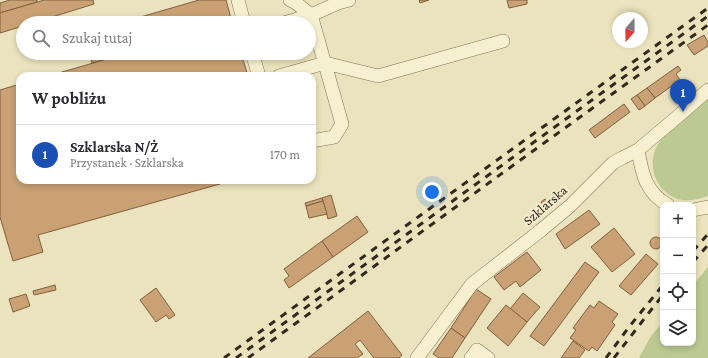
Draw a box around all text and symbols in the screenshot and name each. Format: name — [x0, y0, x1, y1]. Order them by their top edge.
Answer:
north arrow — [612, 12, 648, 48]
search box — [16, 16, 316, 60]
icon: search — [30, 27, 52, 49]
text: Szukaj tutaj — [62, 30, 132, 46]
pin: 1 — [670, 79, 696, 112]
text: W pobliżu — [32, 89, 106, 108]
text: Szklarska N/Ż — [70, 139, 158, 155]
text: 1 — [43, 147, 47, 162]
text: 170 m — [270, 147, 300, 162]
text: Przystanek · Szklarska — [70, 155, 184, 170]
street label: Szklarska — [520, 181, 571, 228]
your location — [422, 182, 442, 202]
map controls — [660, 202, 696, 346]
button: + — [660, 202, 696, 238]
button: − — [660, 238, 696, 274]
button: locate — [660, 274, 696, 310]
button: layers — [660, 310, 696, 346]

